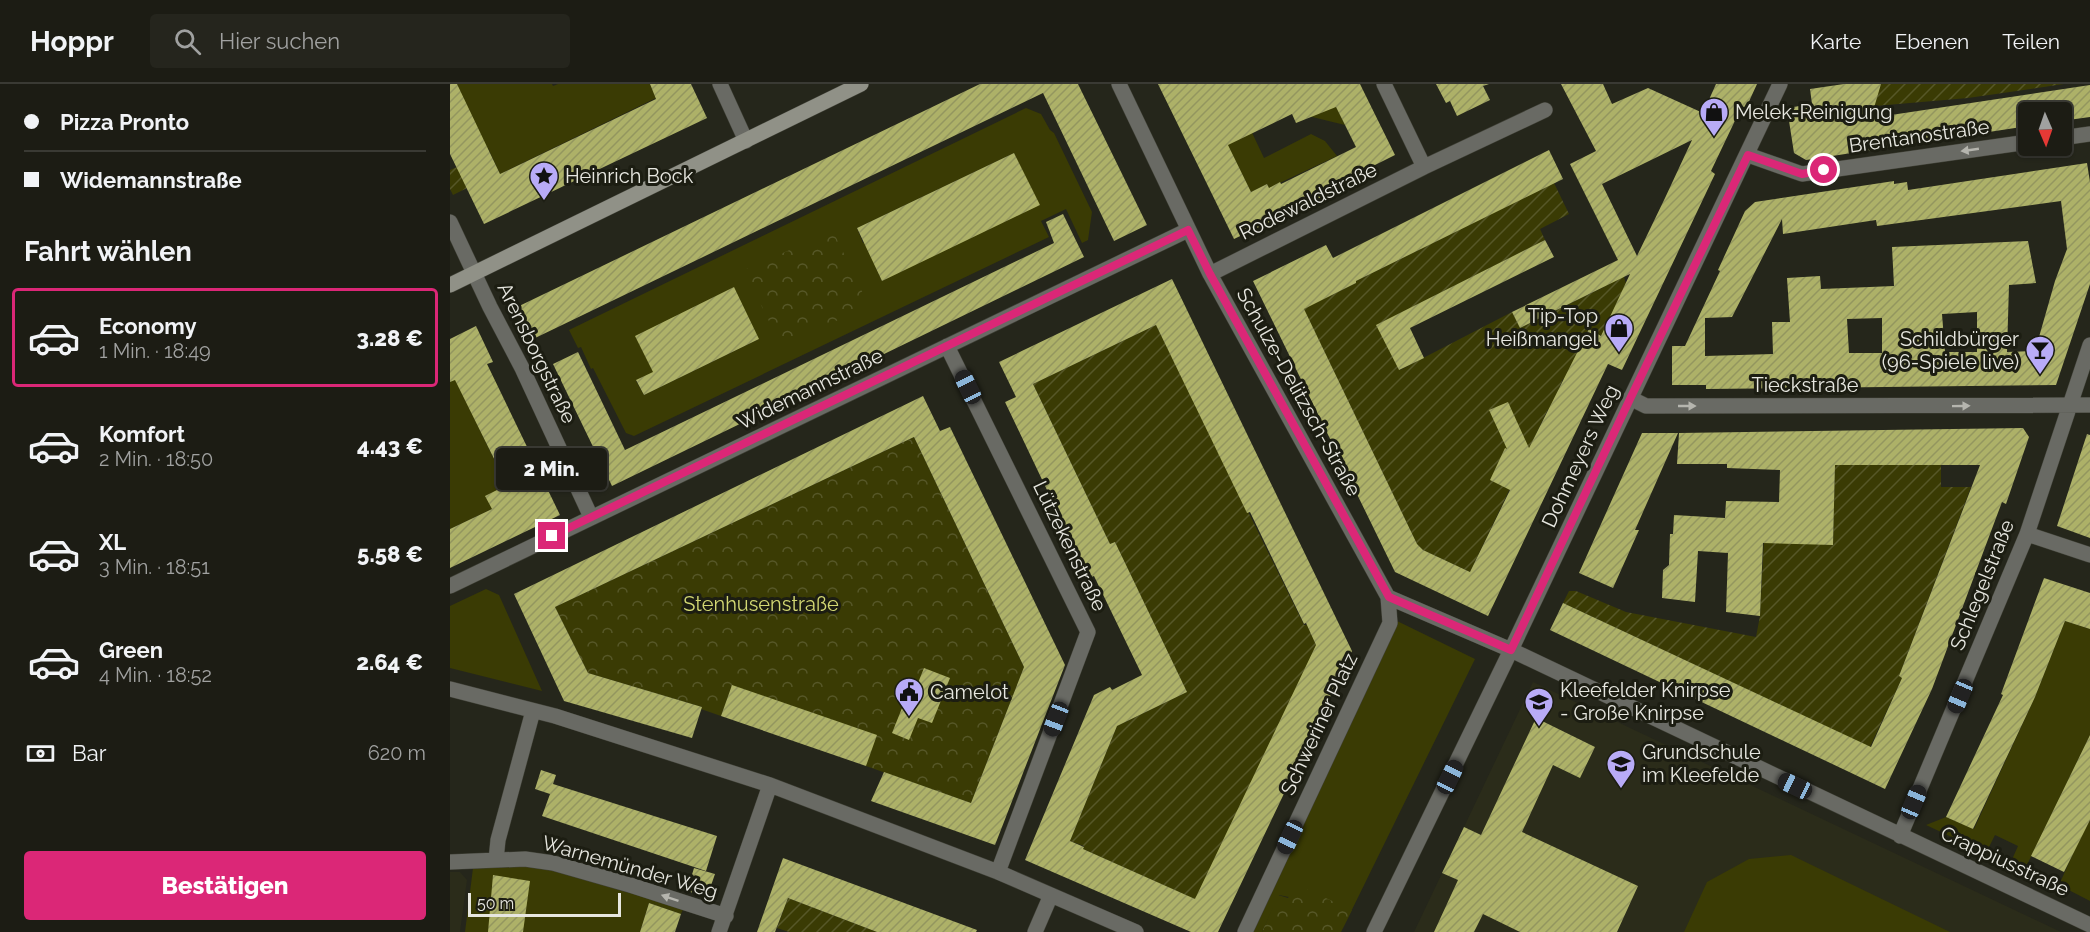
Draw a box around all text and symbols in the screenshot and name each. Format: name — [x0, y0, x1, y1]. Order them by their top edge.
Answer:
search box — [150, 14, 570, 68]
text: Hoppr — [30, 25, 114, 58]
icon: search — [171, 25, 204, 58]
text: Hier suchen — [219, 28, 340, 54]
text: Karte — [1810, 29, 1861, 54]
text: Ebenen — [1894, 29, 1969, 54]
text: Teilen — [2002, 29, 2060, 54]
shop icon: Melek-Reinigung — [1698, 96, 1730, 138]
place label: Melek-Reinigung — [1735, 100, 1893, 124]
north arrow — [2018, 102, 2072, 156]
map controls — [2018, 102, 2072, 156]
text: Pizza Pronto — [60, 109, 189, 135]
street label: Brentanostraße — [1847, 114, 1991, 158]
one-way arrow — [1960, 146, 1979, 155]
route start — [1810, 156, 1837, 183]
street label: Rodewaldstraße — [1235, 157, 1381, 245]
place icon: Heinrich Bock — [528, 160, 560, 202]
place label: Heinrich Bock — [565, 164, 694, 188]
text: Widemannstraße — [60, 167, 242, 193]
text: Fahrt wählen — [24, 236, 192, 267]
street label: Arensborgstraße — [493, 279, 582, 428]
street label: Schulze-Delitzsch-Straße — [1232, 284, 1366, 501]
place label: Tip-Top Heißmangel — [1486, 304, 1599, 351]
icon: car — [27, 311, 81, 365]
shop icon: Tip-Top Heißmangel — [1603, 312, 1635, 354]
text: Economy — [99, 313, 197, 339]
text: 3.28 € — [356, 325, 423, 351]
place label: Schildbürger (96-Spiele live) — [1882, 327, 2019, 374]
bar icon: Schildbürger (96-Spiele live) — [2024, 334, 2056, 376]
text: 1 Min. · 18:49 — [99, 339, 211, 363]
street label: Widemannstraße — [733, 343, 887, 435]
car — [952, 367, 984, 407]
street label: Tieckstraße — [1752, 373, 1859, 397]
street label: Dohmeyers Weg — [1536, 381, 1624, 531]
one-way arrow — [1677, 401, 1696, 411]
one-way arrow — [1952, 401, 1971, 411]
icon: car — [27, 419, 81, 473]
text: Komfort — [99, 421, 185, 447]
text: 4.43 € — [357, 433, 423, 459]
text: 2 Min. · 18:50 — [99, 447, 213, 471]
callout: 2 Min. — [496, 449, 608, 491]
text: 2 Min. — [524, 457, 579, 481]
street label: Lützekenstraße — [1028, 477, 1112, 615]
street label: Schlegelstraße — [1945, 516, 2019, 654]
route end — [538, 522, 565, 549]
icon: car — [27, 527, 81, 581]
text: XL — [99, 529, 126, 555]
text: 5.58 € — [357, 541, 423, 567]
text: 3 Min. · 18:51 — [99, 555, 210, 579]
park label: Stenhusenstraße — [683, 592, 839, 616]
icon: car — [27, 635, 81, 689]
text: Green — [99, 637, 163, 663]
text: 2.64 € — [356, 649, 423, 675]
street label: Schweriner Platz — [1276, 649, 1362, 799]
text: 4 Min. · 18:52 — [99, 663, 212, 687]
public building icon: Camelot — [893, 676, 925, 718]
car — [1945, 676, 1975, 716]
place label: Kleefelder Knirpse - Große Knirpse — [1560, 678, 1731, 725]
place label: Camelot — [930, 680, 1009, 704]
school or university icon: Kleefelder Knirpse - Große Knirpse — [1523, 686, 1555, 728]
car — [1041, 699, 1071, 739]
icon: cash — [24, 737, 57, 770]
text: Bar — [72, 740, 106, 766]
place label: Grundschule im Kleefelde — [1642, 740, 1761, 787]
text: 620 m — [368, 741, 426, 765]
school or university icon: Grundschule im Kleefelde — [1605, 748, 1637, 790]
car — [1434, 757, 1466, 797]
car — [1775, 770, 1815, 802]
car — [1899, 782, 1929, 822]
car — [1274, 817, 1306, 857]
street label: Crappiusstraße — [1937, 821, 2073, 901]
street label: Warnemünder Weg — [539, 830, 721, 904]
button: Bestätigen — [24, 851, 426, 920]
scale bar — [468, 890, 621, 918]
one-way arrow — [661, 893, 679, 902]
text: 50 m — [477, 894, 514, 913]

